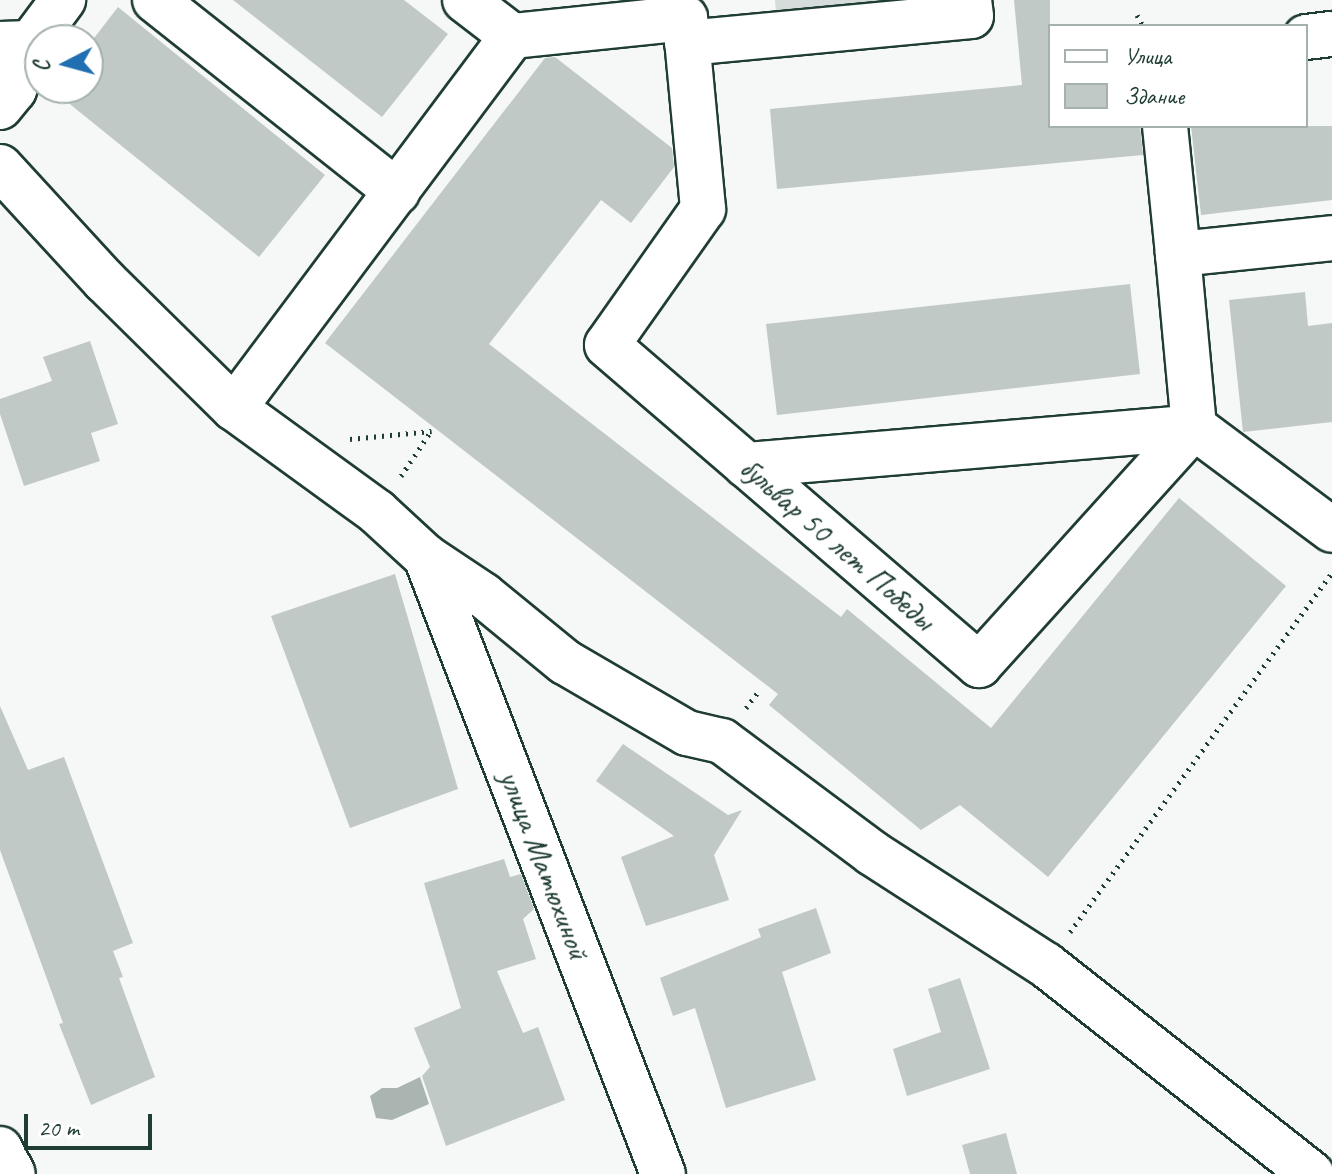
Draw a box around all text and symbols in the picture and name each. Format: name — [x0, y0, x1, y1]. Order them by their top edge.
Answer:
north arrow — [24, 24, 104, 104]
legend — [1048, 24, 1308, 128]
text: Улица — [1124, 41, 1172, 71]
text: С — [28, 59, 57, 73]
text: Здание — [1124, 81, 1184, 111]
street label: бульвар 50 лет Победы — [732, 449, 942, 639]
street label: улица Матюхиной — [491, 765, 597, 965]
scale bar — [28, 1098, 156, 1148]
text: 20 m — [38, 1113, 79, 1143]

